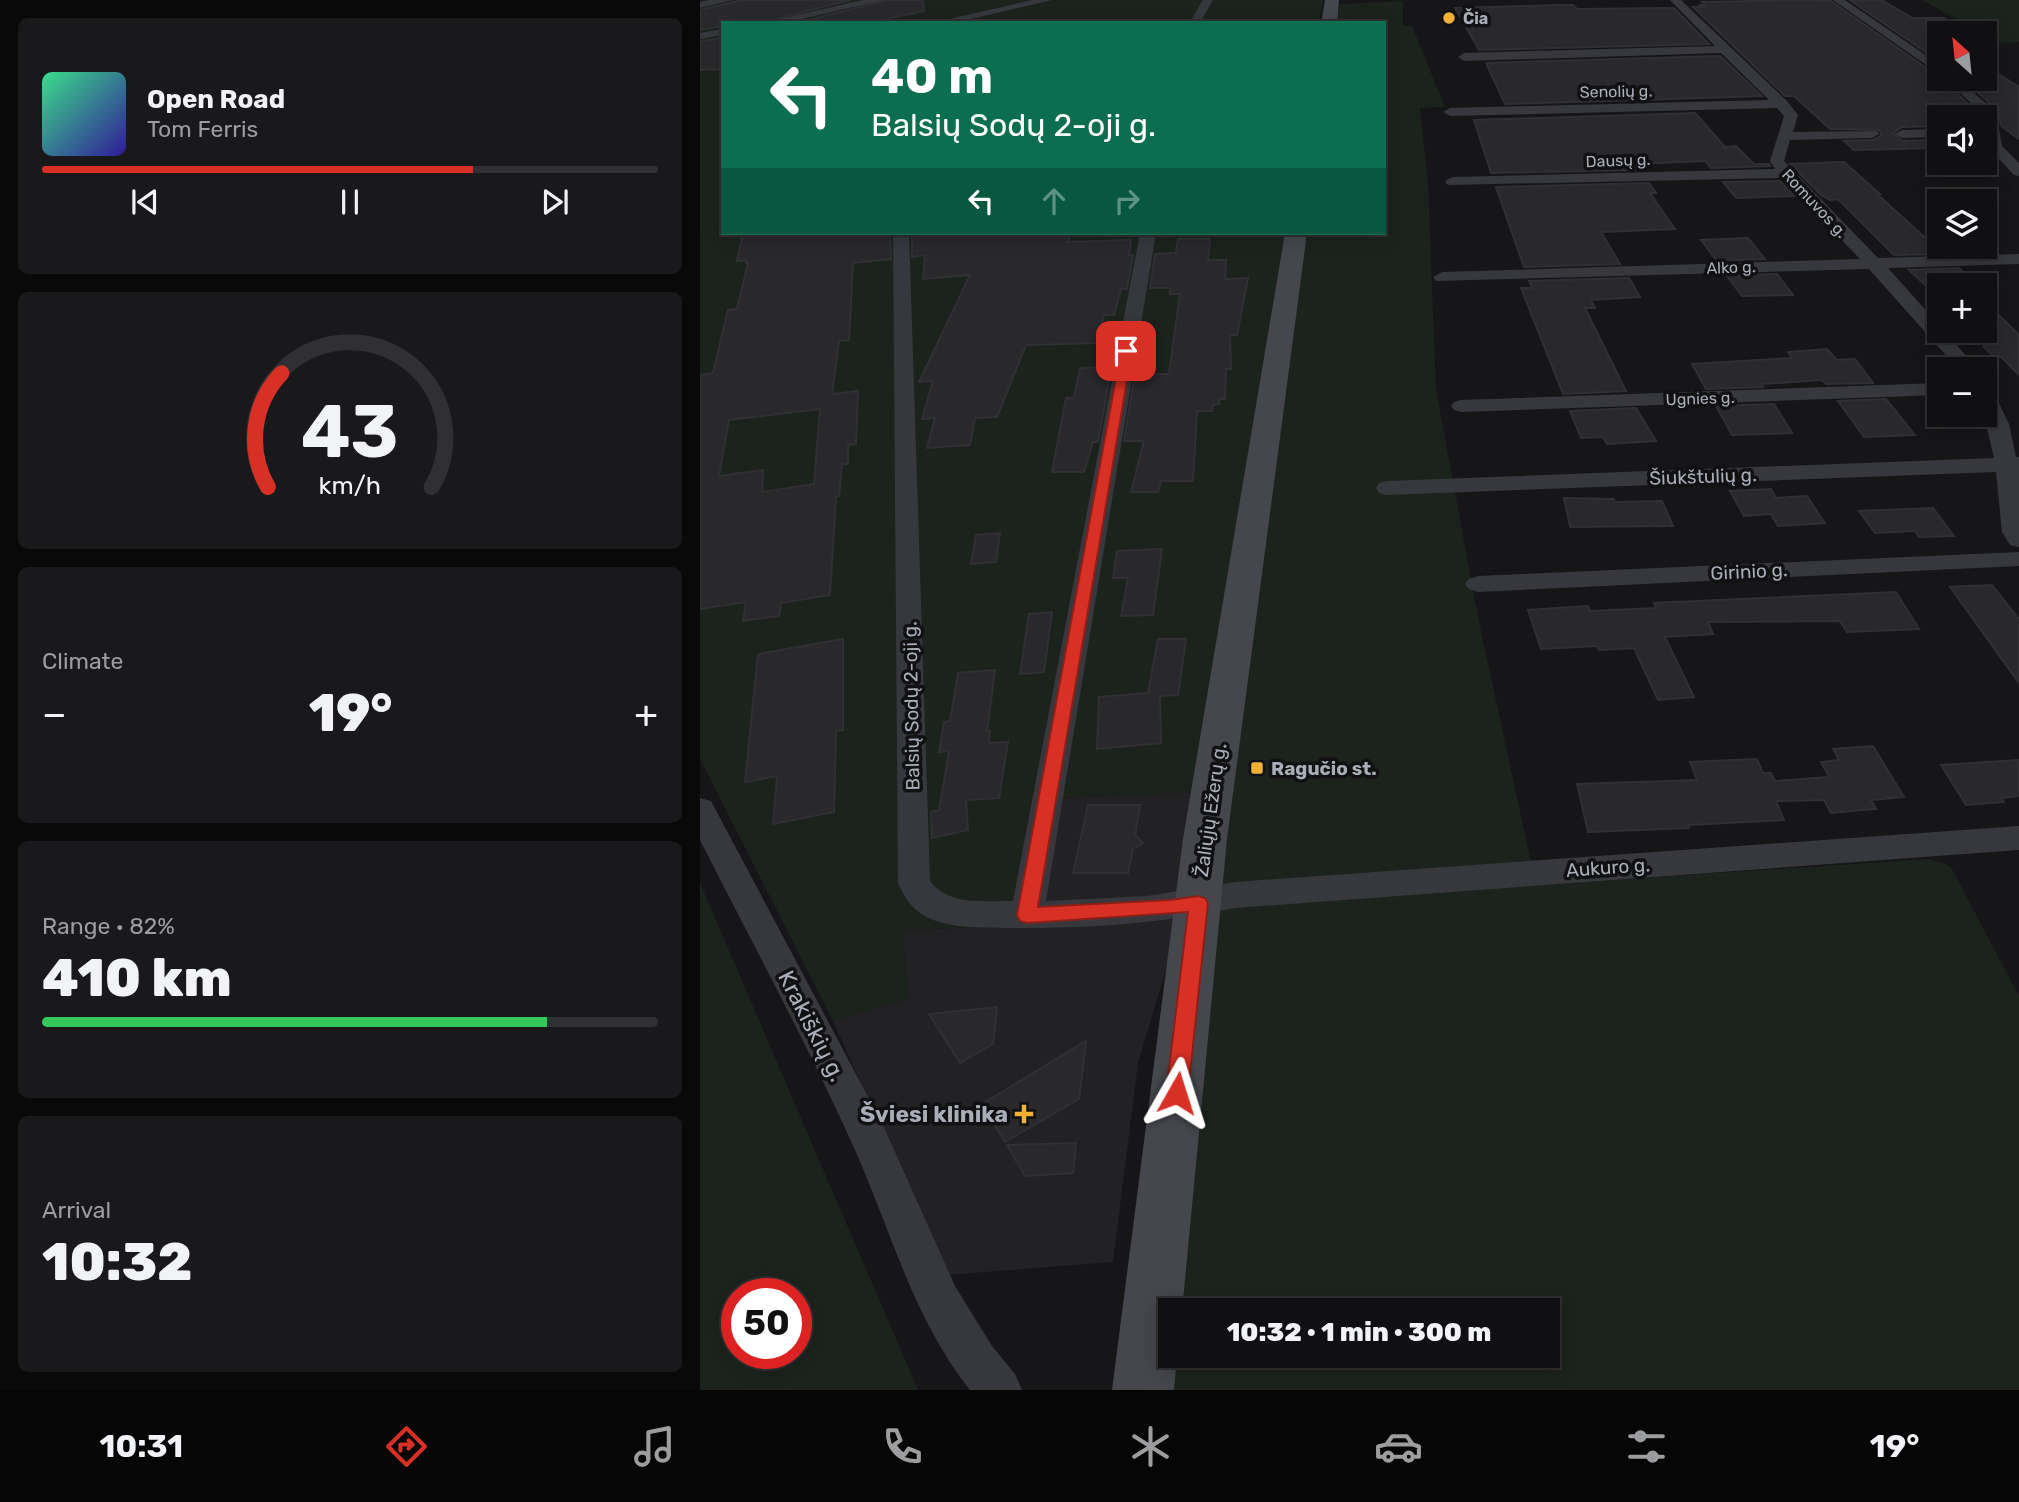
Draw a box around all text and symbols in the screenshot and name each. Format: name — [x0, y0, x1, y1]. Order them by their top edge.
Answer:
place label: Čia — [1463, 8, 1488, 28]
marker: Čia — [1441, 10, 1457, 26]
north arrow — [1927, 21, 1997, 91]
map controls — [1927, 21, 1997, 427]
text: 40 m — [871, 47, 993, 105]
icon: left — [756, 49, 847, 140]
street label: Senolių g. — [1579, 81, 1653, 102]
text: Open Road — [147, 84, 285, 115]
button: sound — [1927, 105, 1997, 175]
text: Balsių Sodų 2-oji g. — [871, 106, 1156, 144]
text: Tom Ferris — [147, 115, 258, 143]
street label: Dausų g. — [1585, 150, 1651, 171]
street label: Romuvos g. — [1778, 165, 1851, 242]
icon: left — [962, 182, 1000, 220]
icon: ahead — [1035, 182, 1073, 220]
icon: right — [1108, 182, 1146, 220]
icon: previous — [126, 183, 164, 221]
icon: pause — [331, 183, 369, 221]
icon: next — [536, 183, 574, 221]
button: layers — [1927, 189, 1997, 259]
street label: Alko g. — [1706, 257, 1756, 278]
button: + — [1927, 273, 1997, 343]
pin — [1096, 321, 1156, 381]
icon: arrive — [1107, 332, 1145, 370]
button: − — [1927, 357, 1997, 427]
street label: Ugnies g. — [1665, 388, 1735, 409]
text: 43 — [301, 389, 399, 475]
street label: Šiukštulių g. — [1649, 463, 1757, 490]
text: km/h — [319, 470, 381, 499]
street label: Girinio g. — [1710, 558, 1788, 585]
street label: Balsių Sodų 2-oji g. — [899, 621, 924, 791]
text: Climate — [42, 647, 123, 675]
text: 19° — [309, 682, 392, 744]
text: − — [42, 691, 67, 737]
text: + — [634, 691, 658, 737]
street label: Žaliųjų Ežerų g. — [1190, 742, 1231, 878]
place label: Ragučio st. — [1271, 757, 1377, 780]
marker: Ragučio st. — [1249, 760, 1265, 776]
street label: Aukuro g. — [1565, 853, 1651, 882]
text: Range · 82% — [42, 912, 175, 940]
text: 410 km — [42, 947, 232, 1009]
street label: Krakiškių g. — [772, 966, 852, 1086]
position arrow — [1140, 1056, 1214, 1130]
place label: Šviesi klinika — [860, 1100, 1008, 1128]
marker: Šviesi klinika — [1014, 1104, 1034, 1124]
text: Arrival — [42, 1196, 111, 1224]
text: 10:32 — [42, 1231, 193, 1293]
speed limit sign: 50 — [721, 1278, 812, 1369]
text: 10:32 · 1 min · 300 m — [1227, 1317, 1491, 1348]
icon: directions — [382, 1422, 431, 1471]
icon: music — [630, 1422, 679, 1471]
icon: phone — [878, 1422, 927, 1471]
icon: climate — [1126, 1422, 1175, 1471]
icon: car — [1374, 1422, 1423, 1471]
icon: filters — [1622, 1422, 1671, 1471]
text: 10:31 — [99, 1427, 183, 1465]
text: 19° — [1870, 1427, 1919, 1465]

